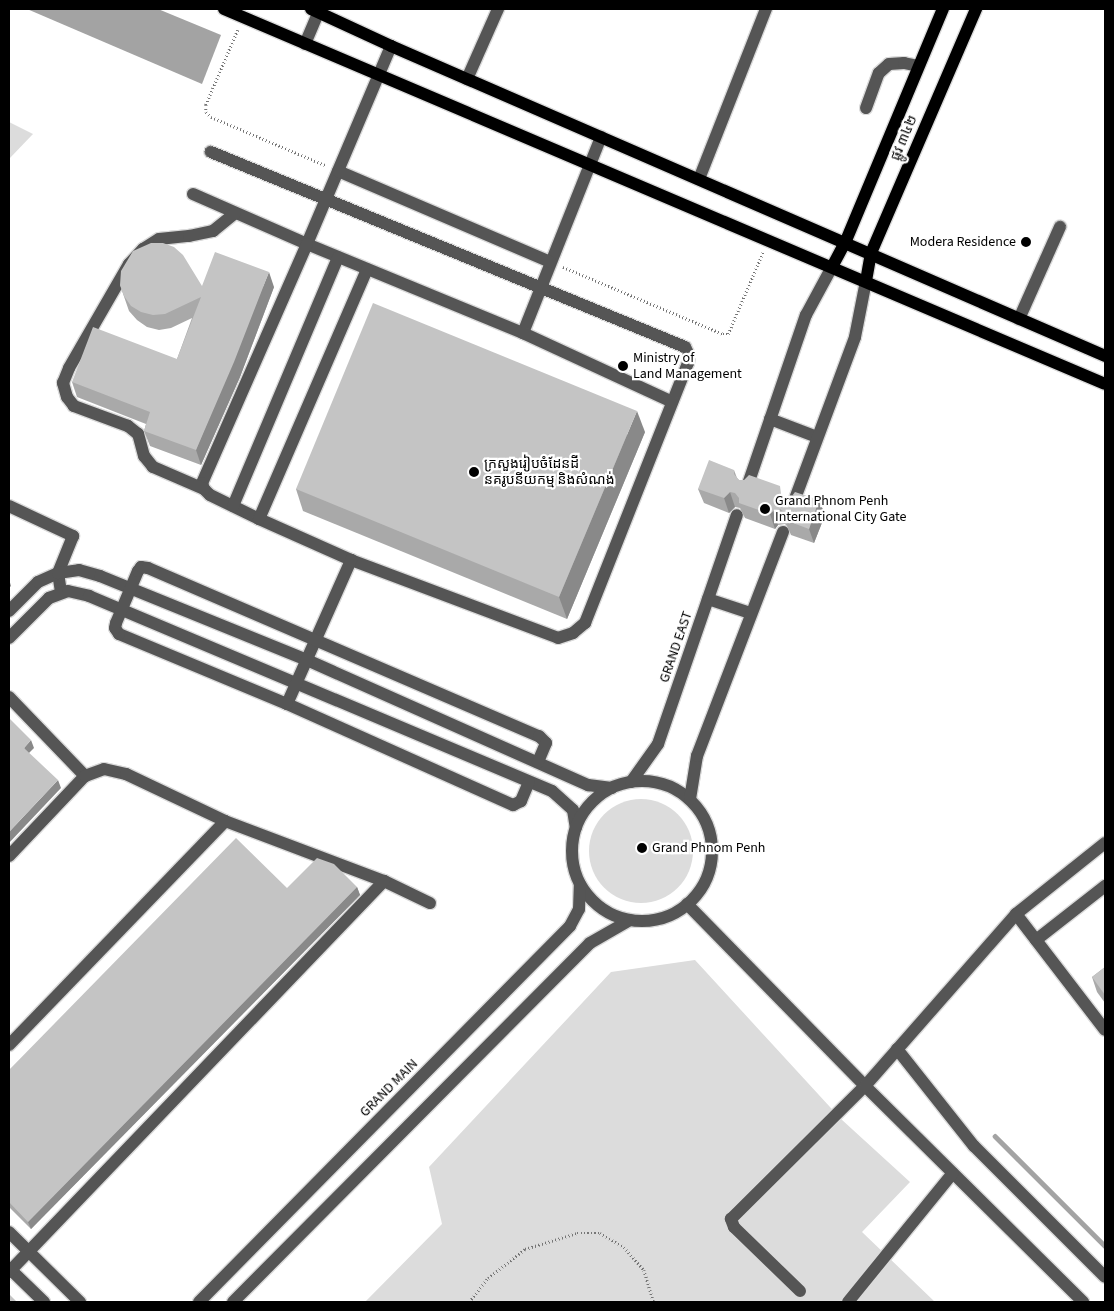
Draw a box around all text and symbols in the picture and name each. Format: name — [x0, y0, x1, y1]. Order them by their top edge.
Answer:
street label: ផ្លូវ ៣៤២ — [887, 113, 921, 163]
place label: Modera Residence — [910, 234, 1016, 250]
marker: Modera Residence — [1020, 236, 1032, 248]
place label: Ministry of Land Management — [633, 350, 742, 382]
marker: Ministry of Land Management — [617, 360, 629, 372]
place label: ក្រសួងរៀបចំដែនដី នគរូបនីយកម្ម និងសំណង់ — [484, 456, 615, 488]
marker: ក្រសួងរៀបចំដែនដី នគរូបនីយកម្ម និងសំណង់ — [468, 466, 480, 478]
place label: Grand Phnom Penh International City Gate — [775, 493, 907, 526]
marker: Grand Phnom Penh International City Gate — [759, 503, 771, 515]
street label: GRAND EAST — [656, 609, 696, 685]
place label: Grand Phnom Penh — [652, 840, 765, 856]
marker: Grand Phnom Penh — [636, 842, 648, 854]
street label: GRAND MAIN — [356, 1055, 422, 1121]

